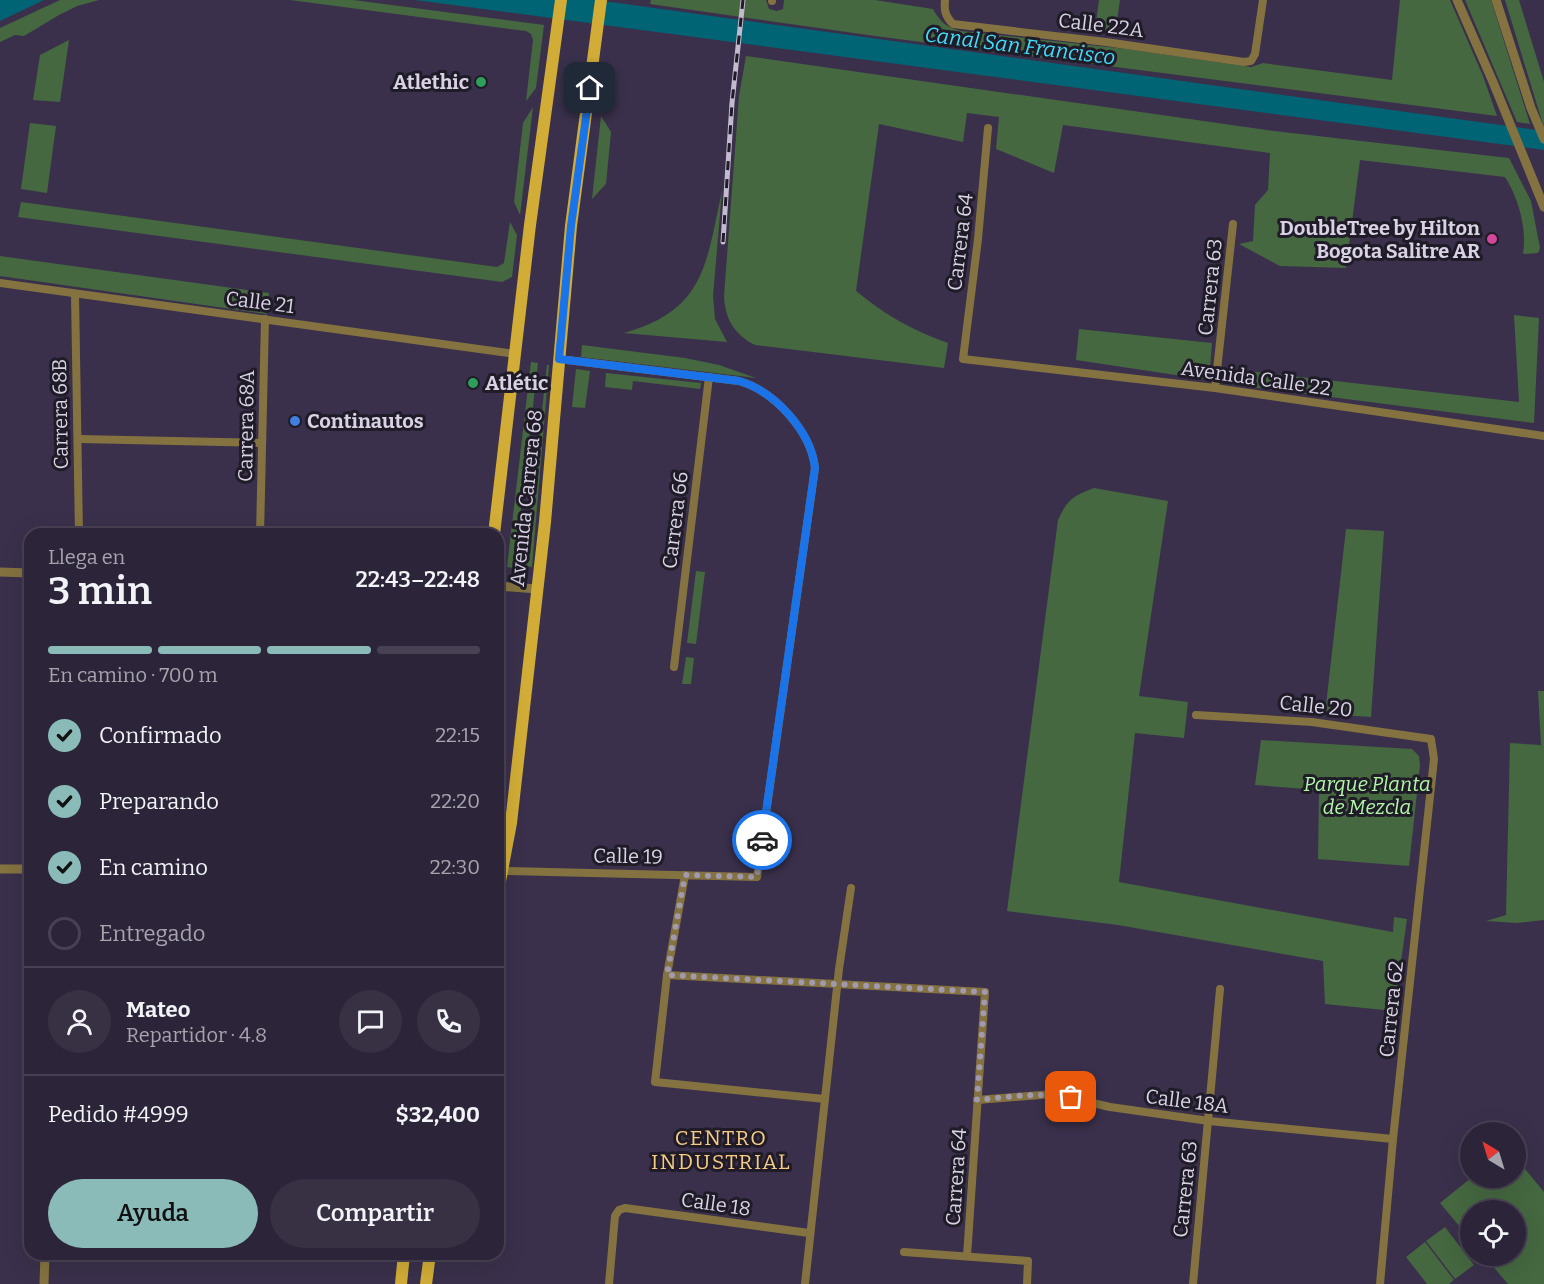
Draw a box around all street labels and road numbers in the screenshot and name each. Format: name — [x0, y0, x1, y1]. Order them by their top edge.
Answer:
street label: Calle 22A — [1057, 8, 1146, 42]
street label: Carrera 64 — [942, 192, 978, 292]
street label: Carrera 63 — [1193, 237, 1227, 337]
street label: Calle 21 — [224, 286, 296, 318]
street label: Avenida Calle 22 — [1180, 356, 1332, 400]
street label: Carrera 68B — [47, 359, 73, 469]
street label: Carrera 68A — [233, 369, 259, 482]
street label: Avenida Carrera 68 — [505, 408, 547, 588]
street label: Carrera 66 — [657, 470, 693, 570]
street label: Calle 20 — [1278, 690, 1354, 722]
street label: Calle 19 — [593, 843, 663, 869]
street label: Carrera 62 — [1374, 960, 1408, 1058]
street label: Calle 18A — [1144, 1084, 1231, 1118]
street label: Carrera 64 — [941, 1127, 971, 1227]
street label: Carrera 63 — [1168, 1139, 1202, 1239]
street label: Calle 18 — [680, 1187, 752, 1221]

